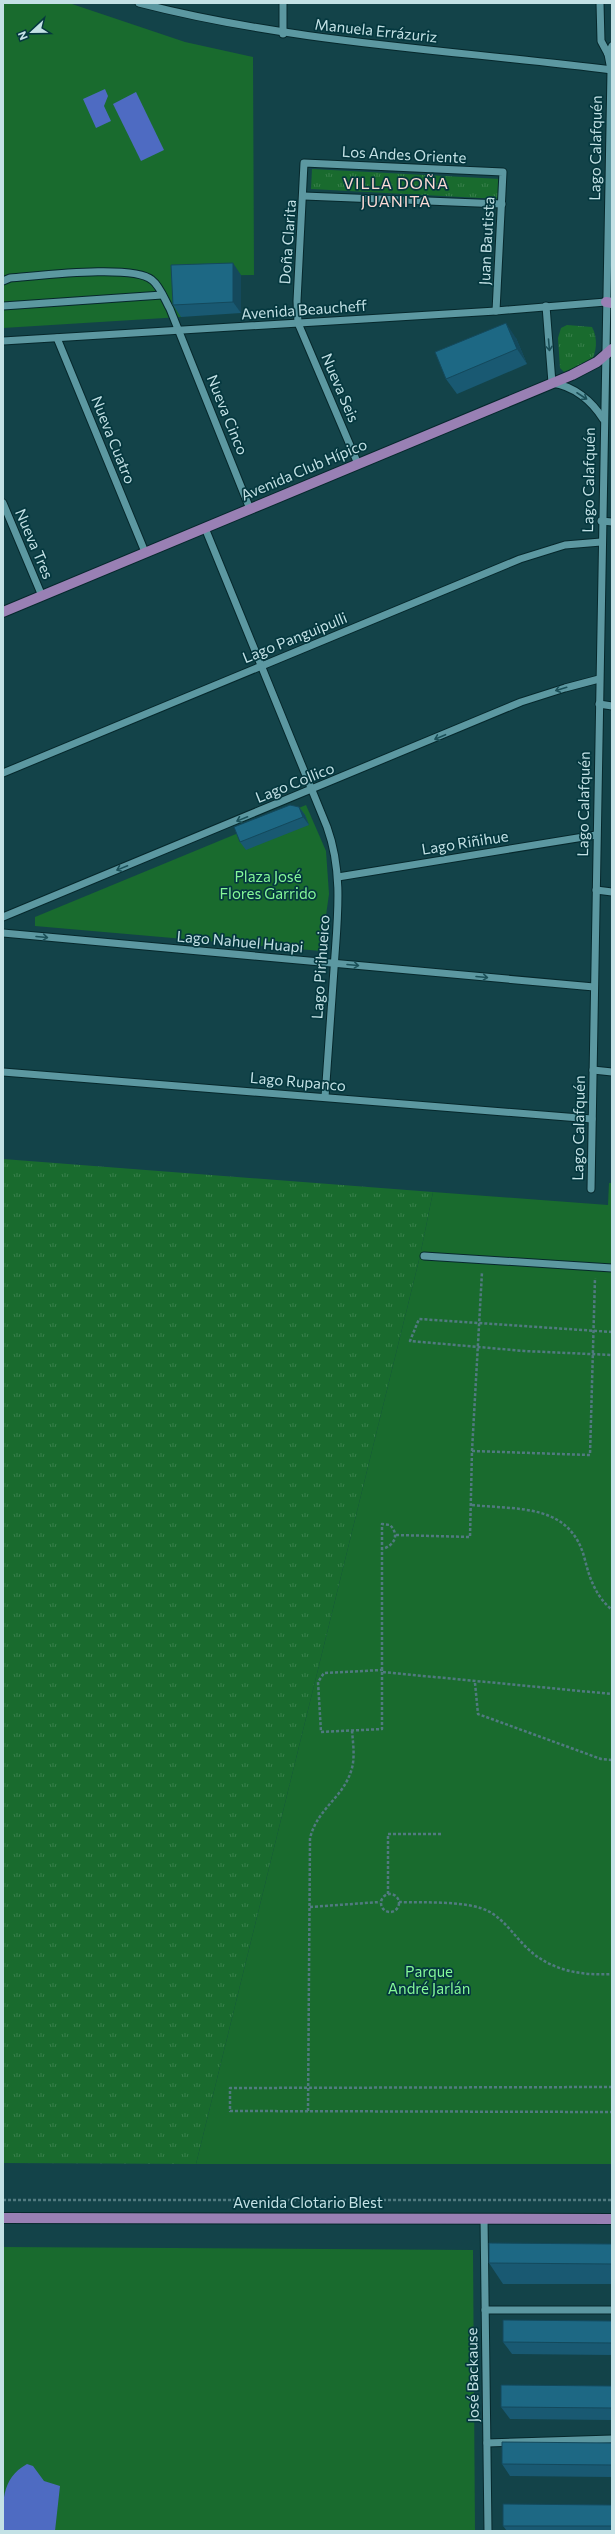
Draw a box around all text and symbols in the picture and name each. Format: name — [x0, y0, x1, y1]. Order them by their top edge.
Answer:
north arrow — [12, 12, 52, 52]
street label: Manuela Errázuriz — [314, 15, 438, 45]
text: N — [15, 30, 30, 42]
street label: Lago Calafquén — [585, 95, 605, 201]
street label: Los Andes Oriente — [341, 142, 467, 166]
district label: VILLA DOÑA JUANITA — [343, 173, 449, 210]
street label: Juan Bautista — [475, 196, 497, 286]
street label: Doña Clarita — [275, 199, 299, 285]
street label: Avenida Beaucheff — [240, 296, 368, 322]
one-way arrow — [546, 338, 553, 351]
street label: Nueva Seis — [318, 350, 364, 425]
street label: Nueva Cinco — [204, 372, 252, 457]
one-way arrow — [576, 392, 587, 400]
street label: Nueva Cuatro — [88, 393, 140, 486]
street label: Lago Calafquén — [578, 427, 598, 533]
street label: Avenida Club Hípico — [238, 434, 369, 504]
street label: Nueva Tres — [12, 506, 58, 582]
street label: Lago Panguipulli — [240, 608, 350, 666]
one-way arrow — [555, 686, 568, 693]
one-way arrow — [435, 733, 447, 741]
street label: Lago Calafquén — [573, 751, 593, 857]
street label: Lago Collico — [253, 758, 337, 806]
one-way arrow — [237, 815, 249, 823]
street label: Lago Riñihue — [420, 826, 510, 858]
one-way arrow — [117, 865, 129, 872]
park label: Plaza José Flores Garrido — [219, 867, 317, 902]
street label: Lago Pirihueico — [307, 914, 333, 1020]
street label: Lago Nahuel Huapi — [176, 926, 304, 956]
one-way arrow — [35, 933, 48, 941]
one-way arrow — [346, 961, 359, 969]
one-way arrow — [475, 973, 488, 980]
street label: Lago Rupanco — [249, 1068, 347, 1094]
street label: Lago Calafquén — [568, 1075, 588, 1181]
park label: Parque André Jarlán — [388, 1962, 470, 1997]
street label: Avenida Clotario Blest — [233, 2193, 383, 2211]
street label: José Backause — [462, 2327, 482, 2423]

